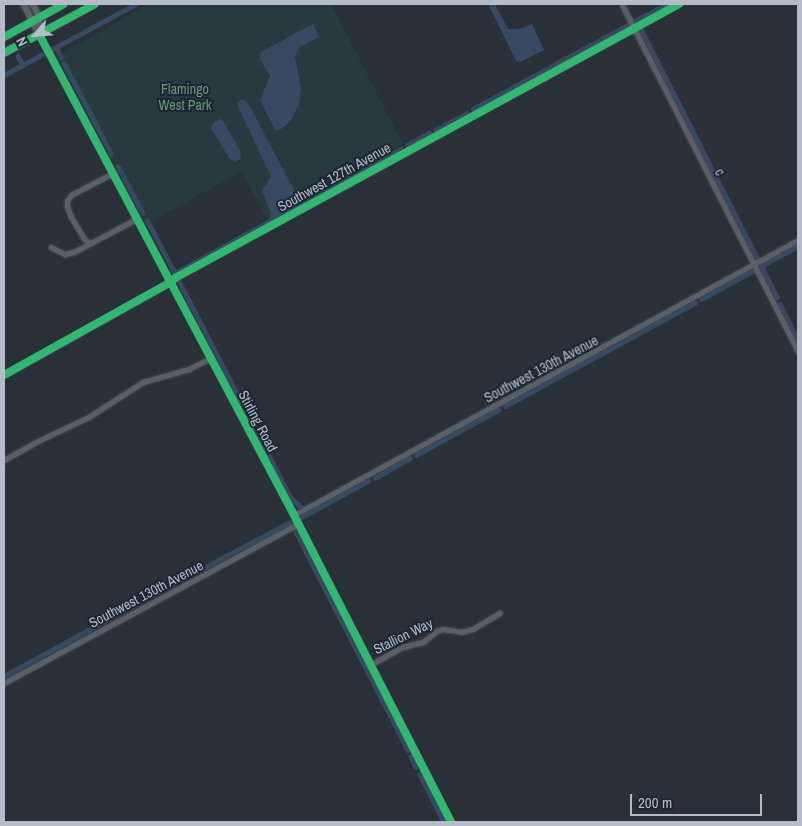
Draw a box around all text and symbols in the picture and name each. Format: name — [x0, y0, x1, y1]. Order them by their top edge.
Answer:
north arrow — [10, 10, 60, 60]
text: N — [12, 34, 32, 50]
park label: Flamingo West Park — [159, 81, 211, 114]
street label: Southwest 127th Avenue — [274, 139, 394, 215]
street label: c — [711, 166, 729, 178]
street label: Southwest 130th Avenue — [481, 332, 601, 406]
street label: Stirling Road — [235, 387, 281, 455]
street label: Southwest 130th Avenue — [86, 557, 206, 631]
street label: Stallion Way — [371, 614, 435, 658]
scale bar — [632, 784, 764, 816]
text: 200 m — [638, 792, 672, 813]

